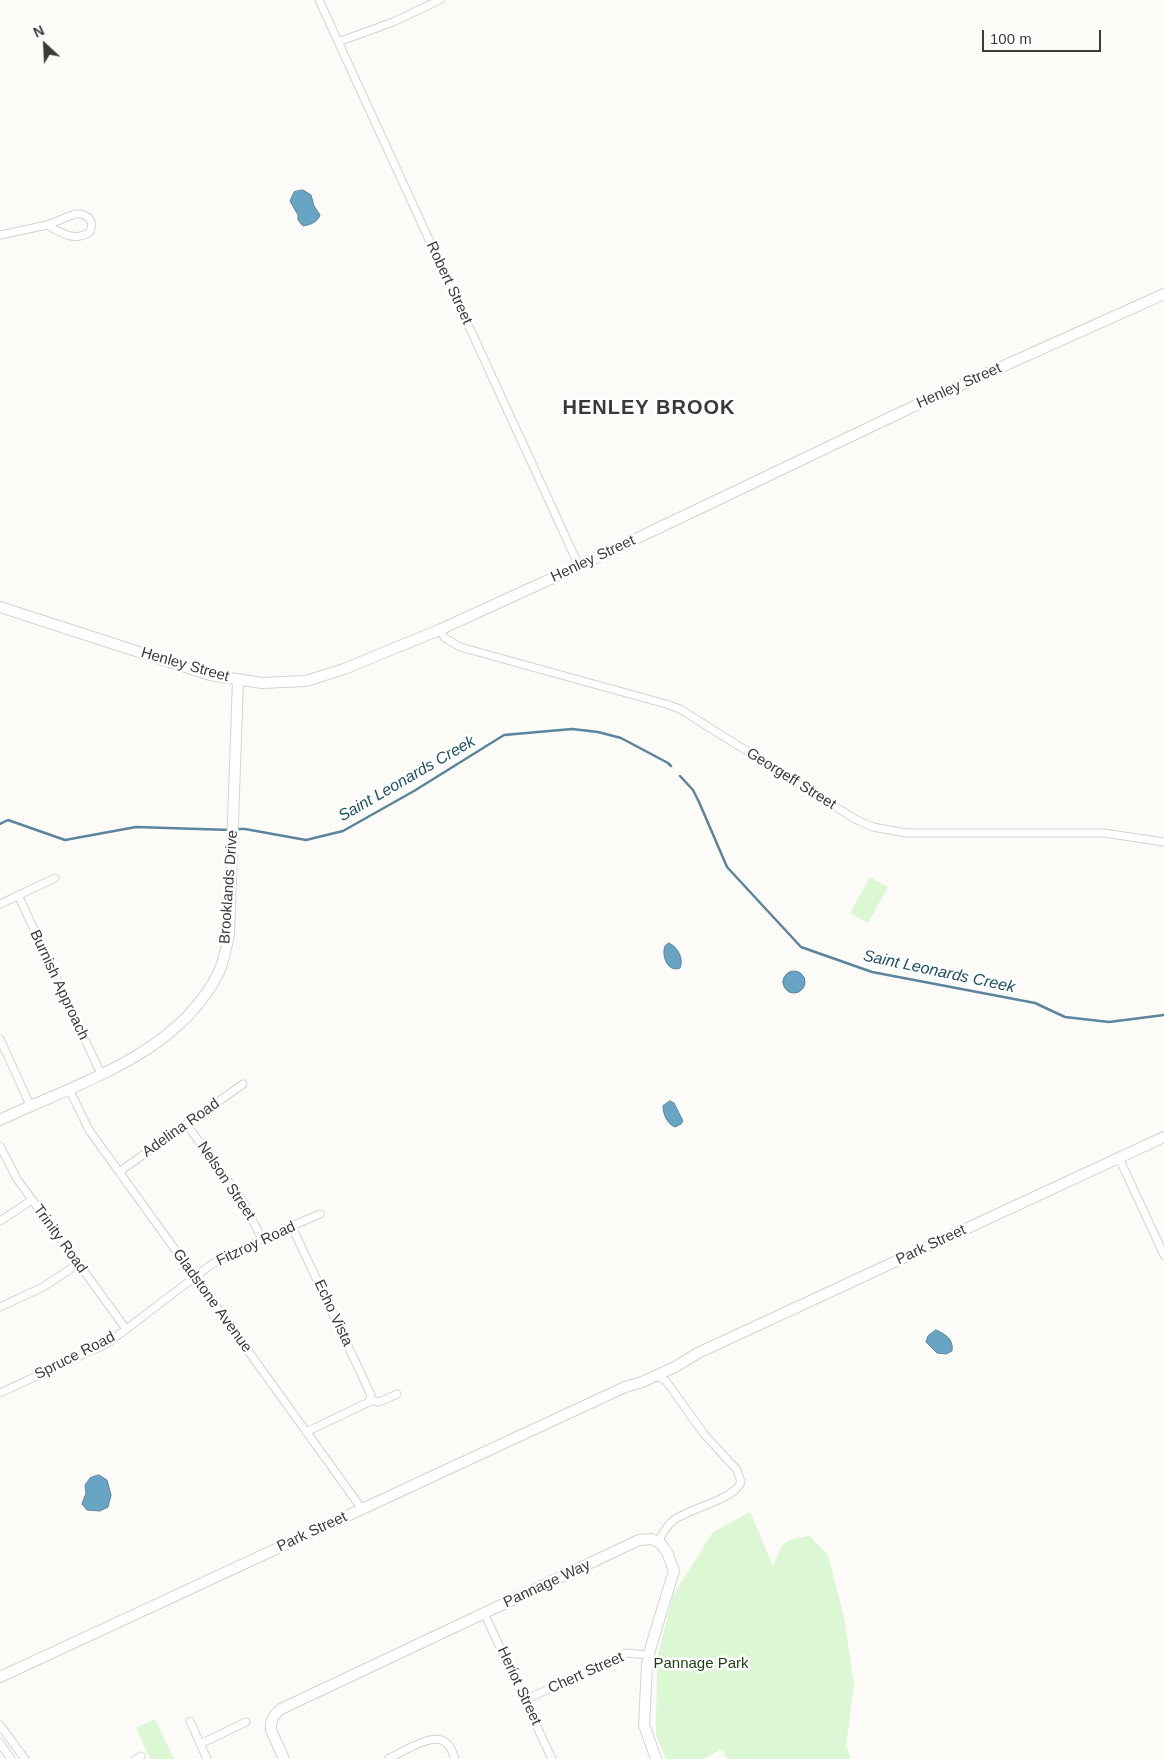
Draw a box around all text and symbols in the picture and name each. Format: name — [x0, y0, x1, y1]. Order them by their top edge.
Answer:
north arrow — [20, 20, 70, 70]
scale bar — [984, 20, 1103, 52]
text: N — [31, 22, 47, 41]
text: 100 m — [990, 30, 1032, 47]
street label: Robert Street — [422, 239, 476, 327]
street label: Henley Street — [914, 359, 1004, 413]
district label: HENLEY BROOK — [561, 396, 737, 420]
street label: Henley Street — [548, 532, 638, 586]
street label: Henley Street — [139, 644, 231, 686]
water label: Saint Leonards Creek — [335, 732, 479, 826]
street label: Georgeff Street — [743, 744, 839, 814]
street label: Brooklands Drive — [216, 829, 242, 945]
street label: Burnish Approach — [26, 927, 92, 1043]
water label: Saint Leonards Creek — [861, 947, 1017, 997]
street label: Adelina Road — [139, 1095, 223, 1161]
street label: Nelson Street — [193, 1138, 259, 1224]
street label: Trinity Road — [29, 1201, 91, 1277]
street label: Fitzroy Road — [214, 1218, 298, 1270]
street label: Park Street — [893, 1221, 969, 1269]
street label: Gladstone Avenue — [169, 1246, 255, 1356]
street label: Echo Vista — [310, 1277, 356, 1349]
street label: Spruce Road — [32, 1328, 118, 1384]
street label: Park Street — [274, 1508, 350, 1556]
street label: Pannage Way — [501, 1556, 593, 1612]
street label: Heriot Street — [493, 1644, 545, 1728]
street label: Chert Street — [545, 1648, 627, 1698]
park label: Pannage Park — [653, 1655, 749, 1673]

